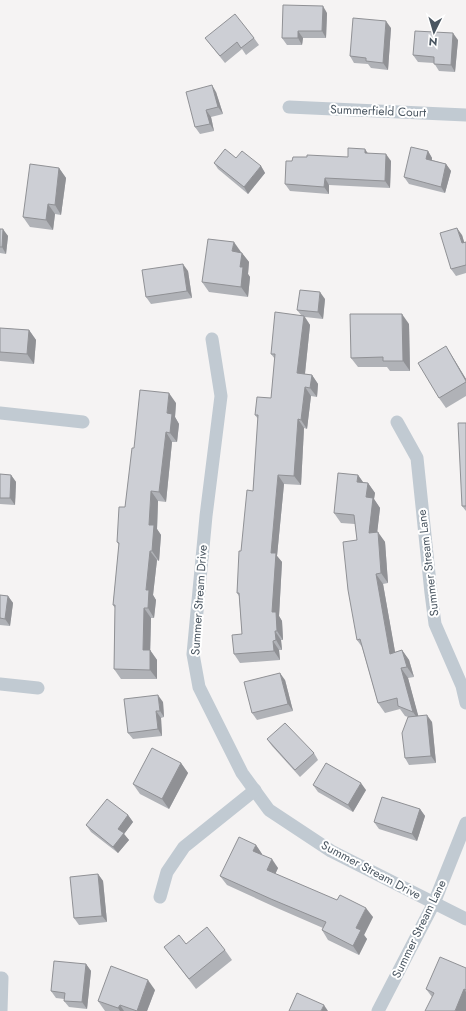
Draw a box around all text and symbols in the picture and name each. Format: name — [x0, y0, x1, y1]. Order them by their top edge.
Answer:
north arrow — [414, 12, 454, 52]
text: N — [428, 34, 438, 50]
street label: Summerfield Court — [330, 100, 426, 122]
street label: Summer Stream Lane — [413, 509, 443, 617]
street label: Summer Stream Drive — [186, 544, 212, 656]
street label: Summer Stream Drive — [318, 836, 424, 904]
street label: Summer Stream Lane — [387, 877, 451, 981]

